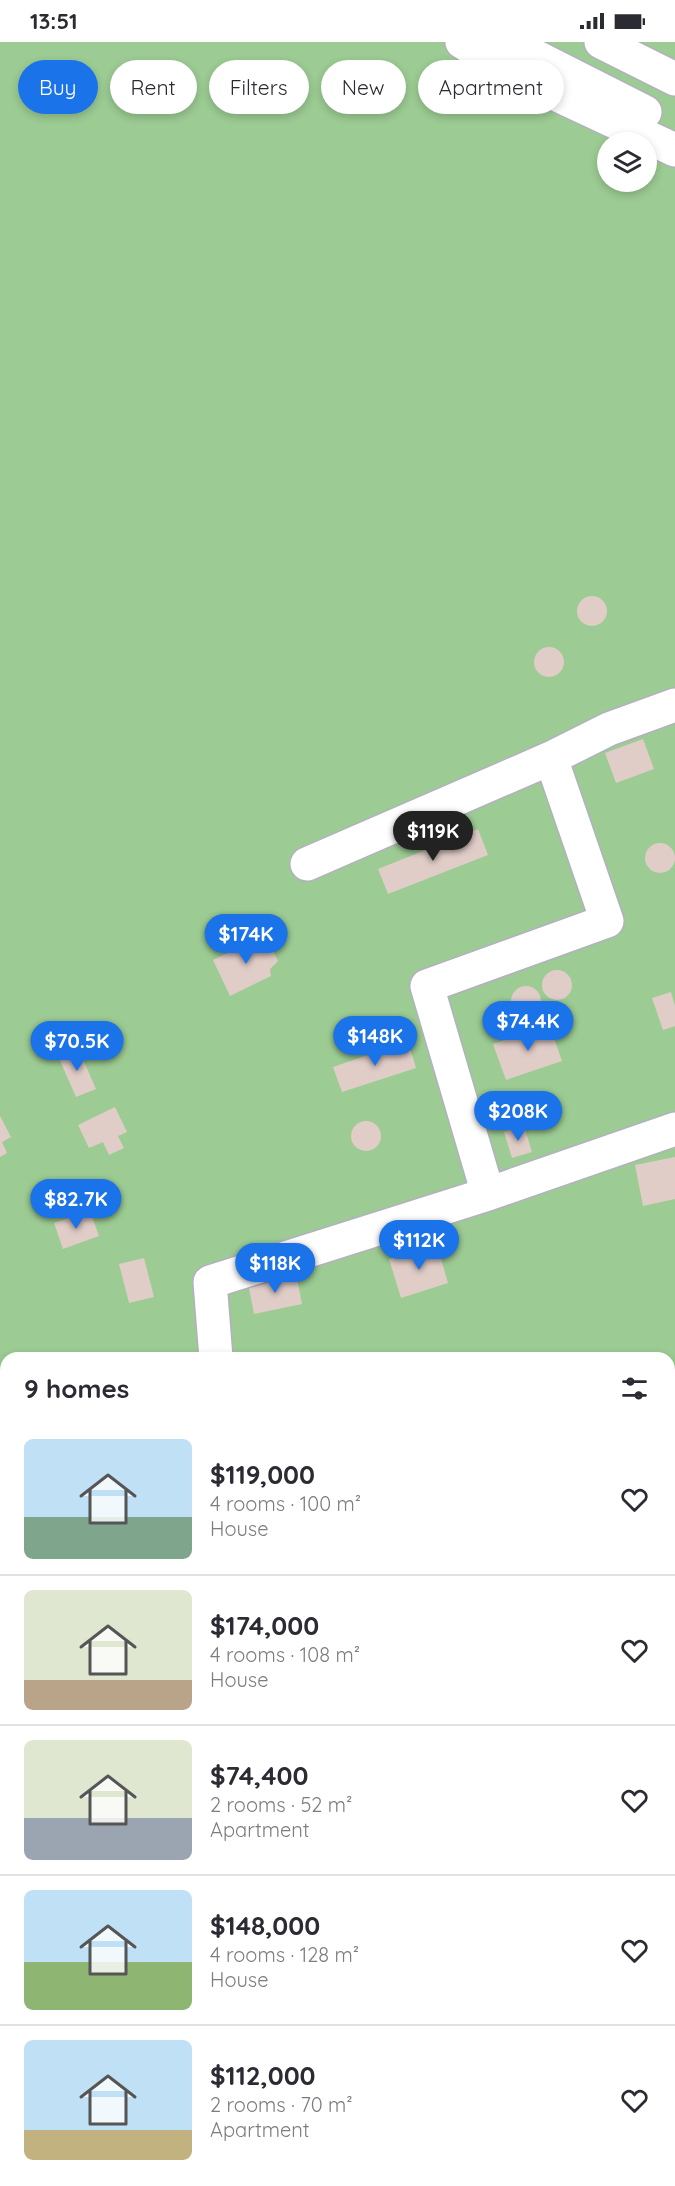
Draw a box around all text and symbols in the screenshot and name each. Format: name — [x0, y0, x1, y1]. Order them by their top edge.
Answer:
text: 13:51 — [30, 7, 78, 35]
chip: Buy — [18, 60, 98, 114]
chip: Rent — [110, 60, 197, 114]
chip: Filters — [209, 60, 309, 114]
chip: New — [321, 60, 406, 114]
chip: Apartment — [418, 60, 564, 114]
map controls — [597, 132, 657, 192]
button: layers — [597, 132, 657, 192]
pin: $119K — [391, 811, 475, 862]
text: $119K — [407, 818, 459, 843]
pin: $174K — [204, 914, 288, 965]
text: $174K — [219, 921, 273, 946]
pin: $74.4K — [479, 1001, 577, 1052]
text: $74.4K — [496, 1008, 560, 1033]
pin: $148K — [333, 1016, 417, 1067]
pin: $70.5K — [28, 1021, 126, 1072]
text: $148K — [347, 1023, 403, 1048]
text: $70.5K — [45, 1028, 109, 1053]
pin: $208K — [476, 1091, 560, 1142]
text: $208K — [488, 1098, 548, 1123]
pin: $82.7K — [27, 1179, 125, 1230]
text: $82.7K — [44, 1186, 108, 1211]
pin: $112K — [377, 1220, 461, 1271]
text: $112K — [393, 1227, 445, 1252]
pin: $118K — [233, 1243, 317, 1294]
text: $118K — [249, 1250, 301, 1275]
text: 9 homes — [24, 1372, 129, 1405]
icon: filters — [618, 1372, 651, 1405]
text: $119,000 — [210, 1458, 315, 1491]
icon: home — [72, 1463, 144, 1535]
icon: heart — [618, 1483, 651, 1516]
text: 4 rooms · 100 m² — [210, 1491, 361, 1516]
text: House — [210, 1516, 269, 1541]
text: $174,000 — [210, 1609, 319, 1642]
icon: home — [72, 1614, 144, 1686]
icon: heart — [618, 1634, 651, 1667]
text: 4 rooms · 108 m² — [210, 1642, 360, 1667]
text: House — [210, 1667, 269, 1692]
text: $74,400 — [210, 1759, 308, 1792]
icon: home — [72, 1764, 144, 1836]
icon: heart — [618, 1784, 651, 1817]
text: 2 rooms · 52 m² — [210, 1792, 352, 1817]
text: Apartment — [210, 1817, 310, 1842]
text: $148,000 — [210, 1909, 320, 1942]
icon: home — [72, 1914, 144, 1986]
icon: heart — [618, 1934, 651, 1967]
text: 4 rooms · 128 m² — [210, 1942, 359, 1967]
text: House — [210, 1967, 269, 1992]
text: $112,000 — [210, 2059, 316, 2092]
icon: home — [72, 2064, 144, 2136]
icon: heart — [618, 2084, 651, 2117]
text: 2 rooms · 70 m² — [210, 2092, 353, 2117]
text: Apartment — [210, 2117, 310, 2142]

